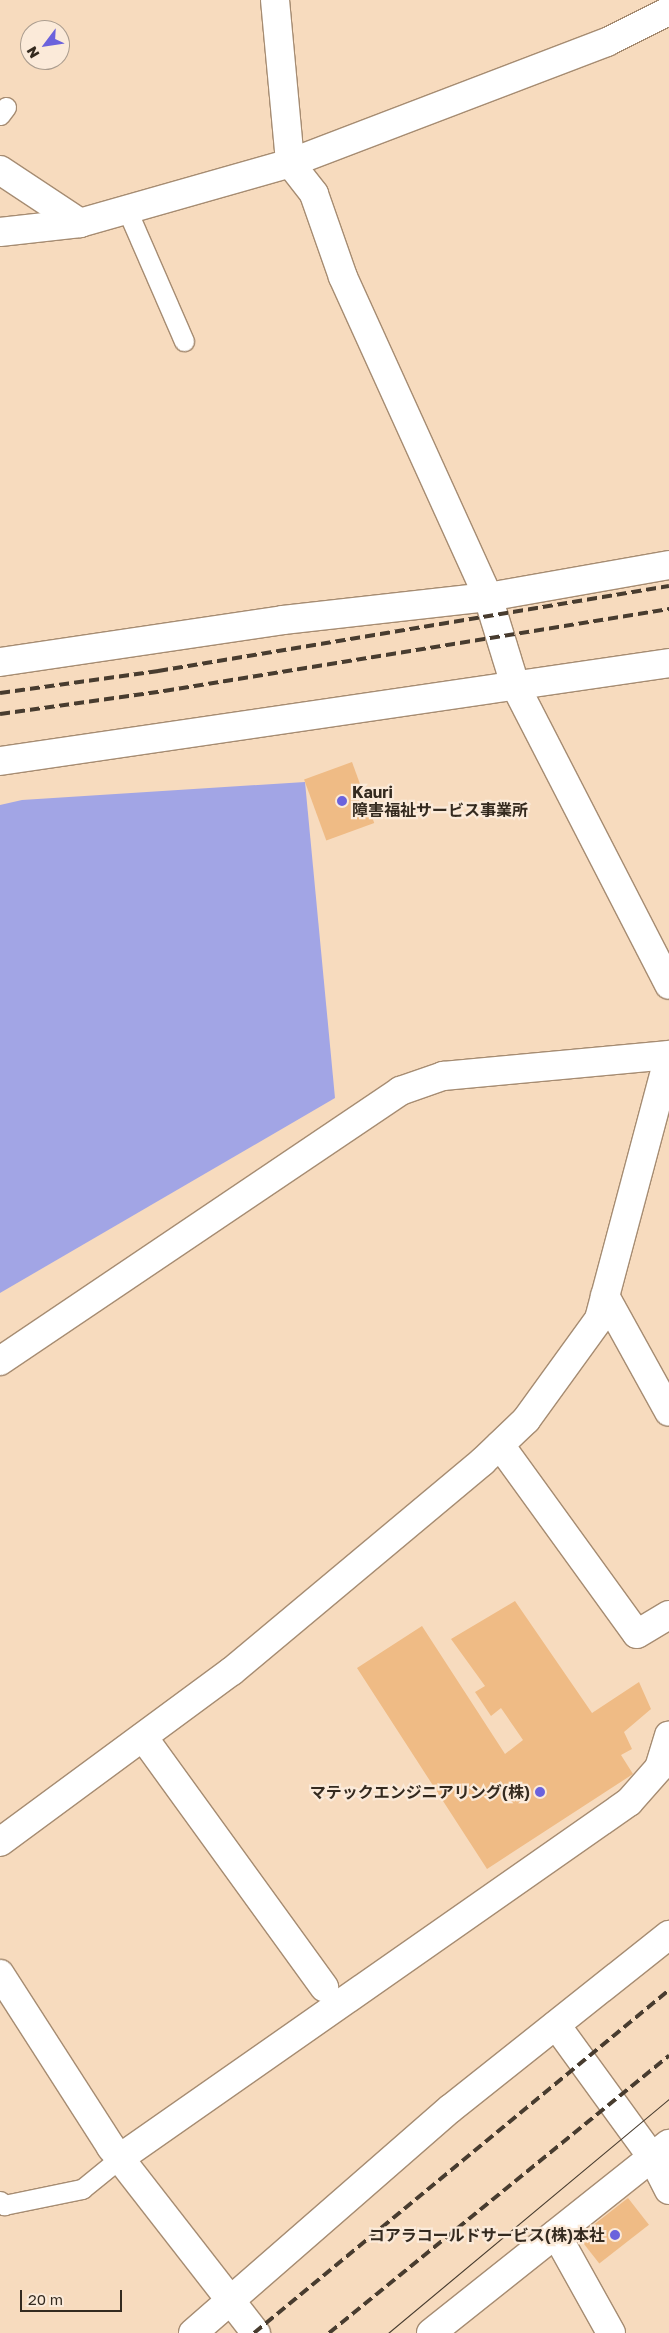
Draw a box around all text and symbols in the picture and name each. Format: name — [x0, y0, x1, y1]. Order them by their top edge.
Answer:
north arrow — [20, 20, 70, 70]
text: N — [23, 44, 43, 61]
place label: Kauri 障害福祉サービス事業所 — [352, 782, 528, 820]
marker: Kauri 障害福祉サービス事業所 — [336, 795, 348, 807]
place label: マテックエンジニアリング(株) — [310, 1782, 530, 1802]
marker: マテックエンジニアリング(株) — [534, 1786, 546, 1798]
place label: コアラコールドサービス(株)本社 — [369, 2225, 605, 2245]
marker: コアラコールドサービス(株)本社 — [609, 2229, 621, 2241]
scale bar — [22, 2280, 125, 2312]
text: 20 m — [28, 2290, 63, 2308]

